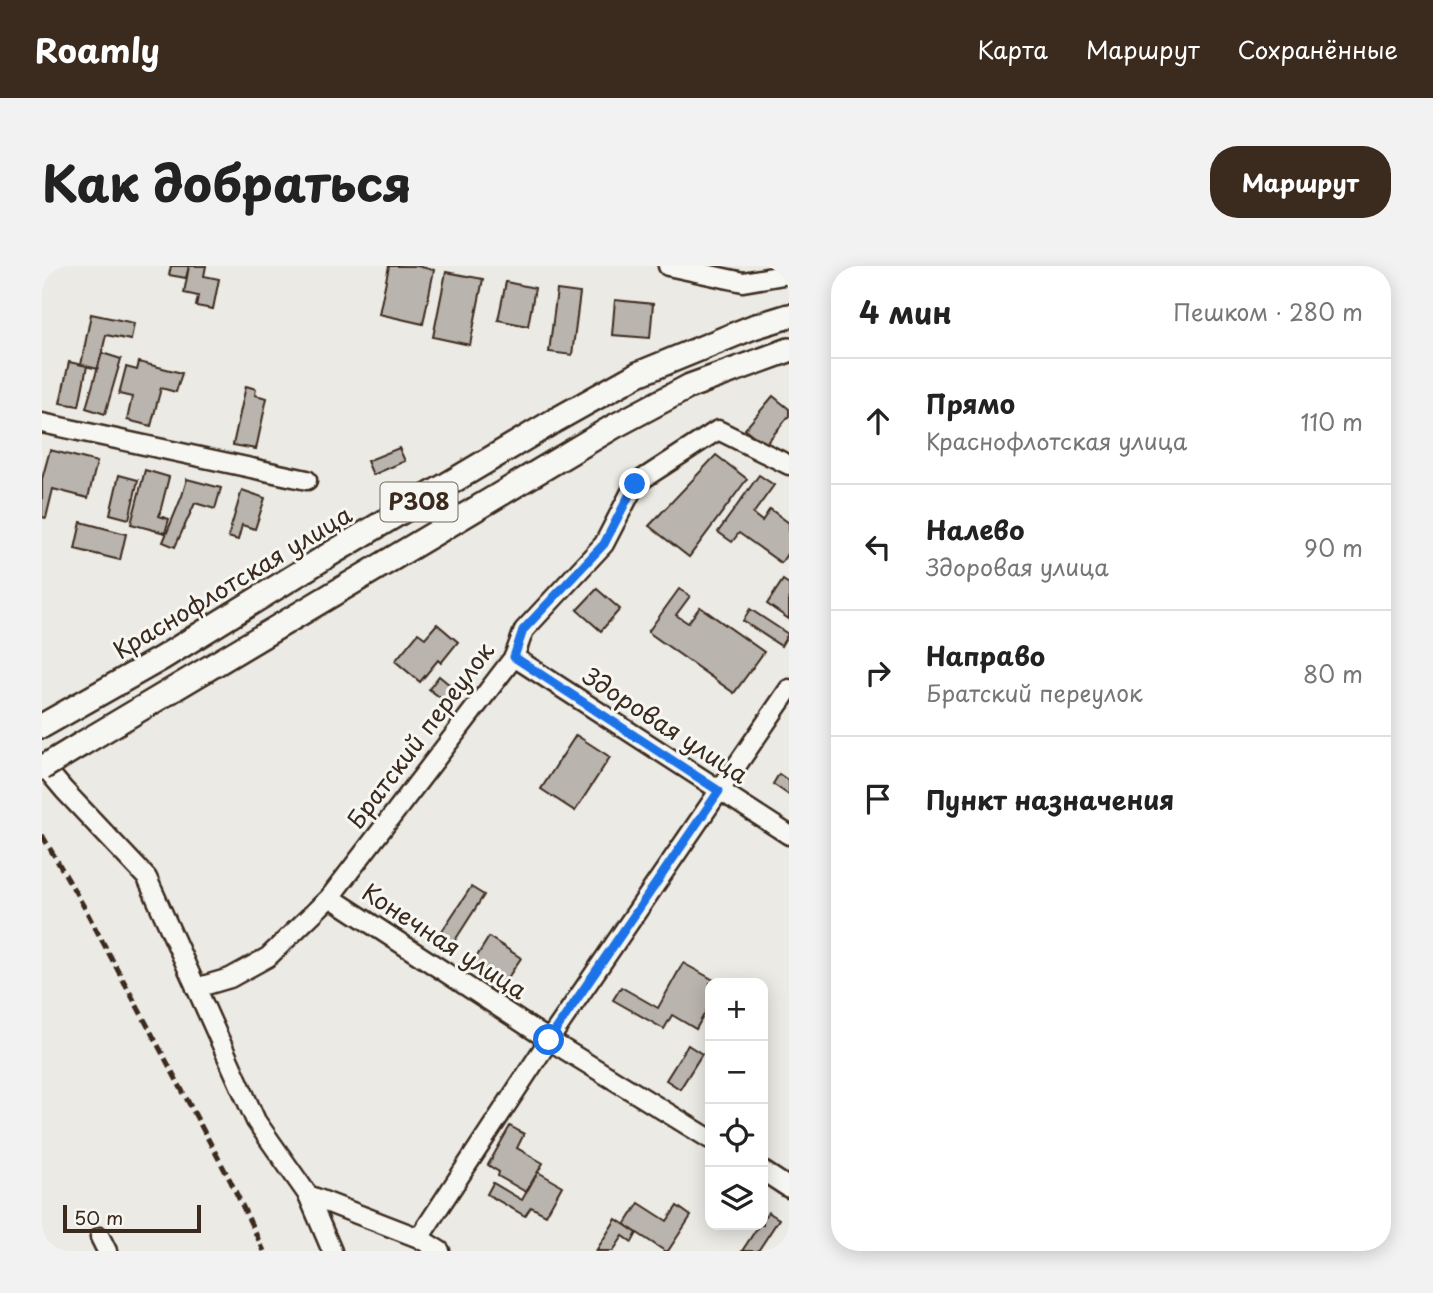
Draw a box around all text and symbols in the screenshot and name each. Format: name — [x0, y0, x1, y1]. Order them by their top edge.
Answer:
text: Roamly — [35, 24, 160, 74]
text: Карта — [977, 31, 1048, 67]
text: Маршрут — [1086, 31, 1200, 67]
text: Сохранённые — [1238, 31, 1398, 67]
text: Как добраться — [42, 145, 412, 219]
button: Маршрут — [1210, 146, 1391, 218]
text: 4 мин — [859, 289, 952, 334]
text: Пешком · 280 m — [1173, 294, 1363, 329]
text: Прямо — [926, 384, 1015, 423]
icon: ahead — [859, 402, 897, 440]
text: 110 m — [1301, 404, 1363, 439]
text: Краснофлотская улица — [926, 423, 1187, 458]
route end — [619, 468, 650, 499]
road number: P308 — [380, 482, 458, 522]
street label: Краснофлотская улица — [106, 496, 358, 667]
text: Налево — [926, 510, 1024, 549]
icon: left — [859, 528, 897, 566]
text: 90 m — [1304, 530, 1363, 565]
text: Здоровая улица — [926, 549, 1109, 584]
street label: Братский переулок — [337, 633, 502, 836]
text: Направо — [926, 636, 1045, 675]
icon: right — [859, 654, 897, 692]
text: 80 m — [1303, 656, 1363, 691]
street label: Здоровая улица — [576, 657, 756, 791]
text: Братский переулок — [926, 675, 1143, 710]
icon: arrive — [859, 780, 897, 818]
text: Пункт назначения — [926, 780, 1174, 819]
street label: Конечная улица — [356, 873, 535, 1007]
map controls — [705, 978, 768, 1230]
button: + — [705, 978, 768, 1041]
route start — [533, 1024, 564, 1055]
button: − — [705, 1041, 768, 1104]
button: locate — [705, 1104, 768, 1167]
button: layers — [705, 1167, 768, 1230]
scale bar — [63, 1202, 201, 1234]
text: 50 m — [74, 1203, 123, 1231]

